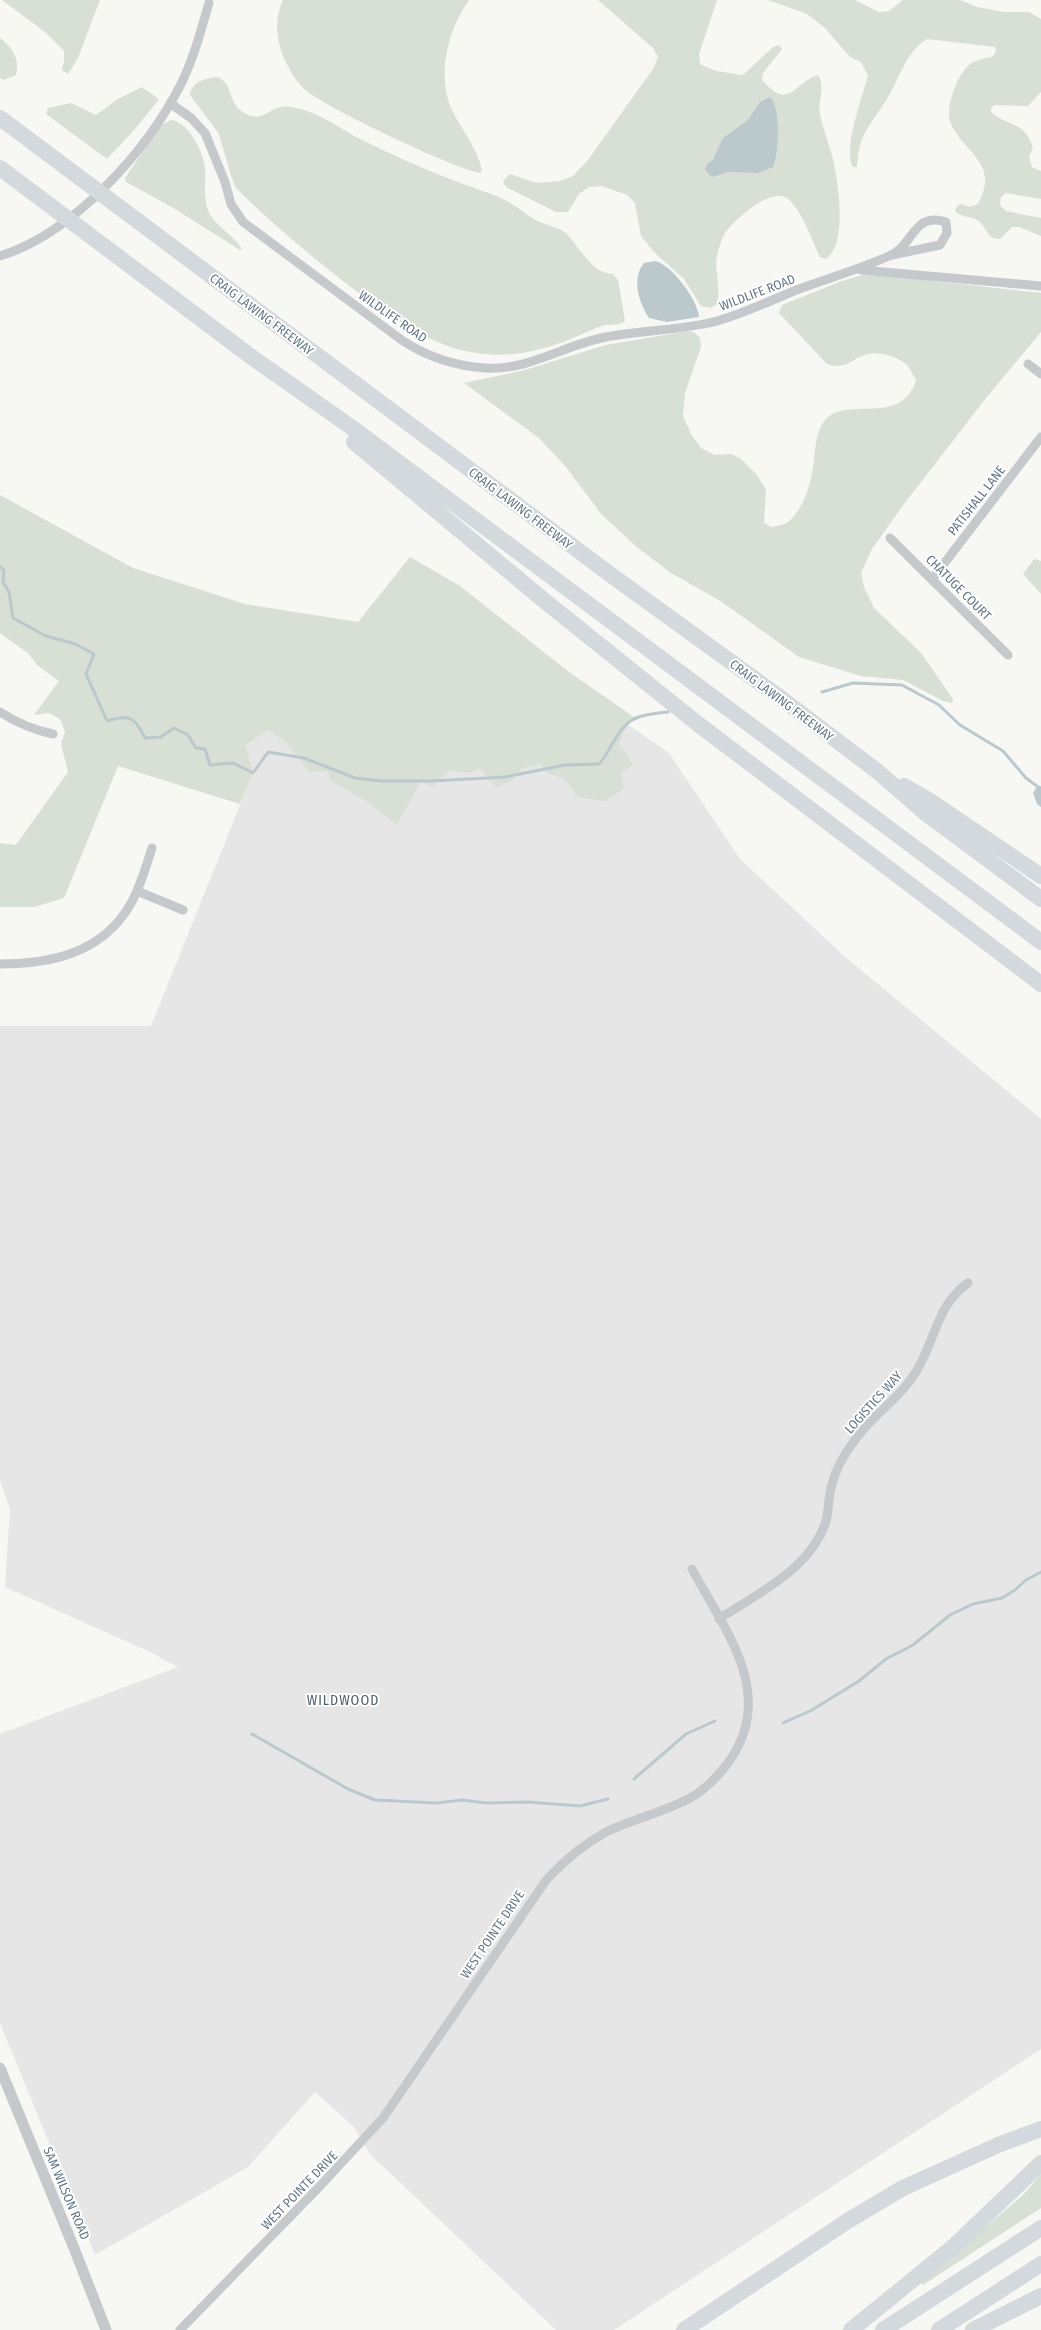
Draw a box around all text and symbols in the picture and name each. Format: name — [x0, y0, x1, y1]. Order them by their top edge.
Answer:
street label: CRAIG LAWING FREEWAY — [207, 271, 317, 359]
street label: WILDLIFE ROAD — [717, 271, 797, 314]
street label: WILDLIFE ROAD — [356, 287, 430, 345]
street label: PATISHALL LANE — [945, 463, 1008, 538]
street label: CRAIG LAWING FREEWAY — [466, 465, 576, 553]
street label: CHATUGE COURT — [923, 552, 994, 623]
street label: CRAIG LAWING FREEWAY — [727, 657, 837, 745]
street label: LOGISTICS WAY — [842, 1368, 905, 1436]
district label: WILDWOOD — [307, 1692, 379, 1709]
street label: WEST POINTE DRIVE — [457, 1887, 527, 1981]
street label: SAM WILSON ROAD — [40, 2145, 93, 2242]
street label: WEST POINTE DRIVE — [258, 2148, 341, 2233]

